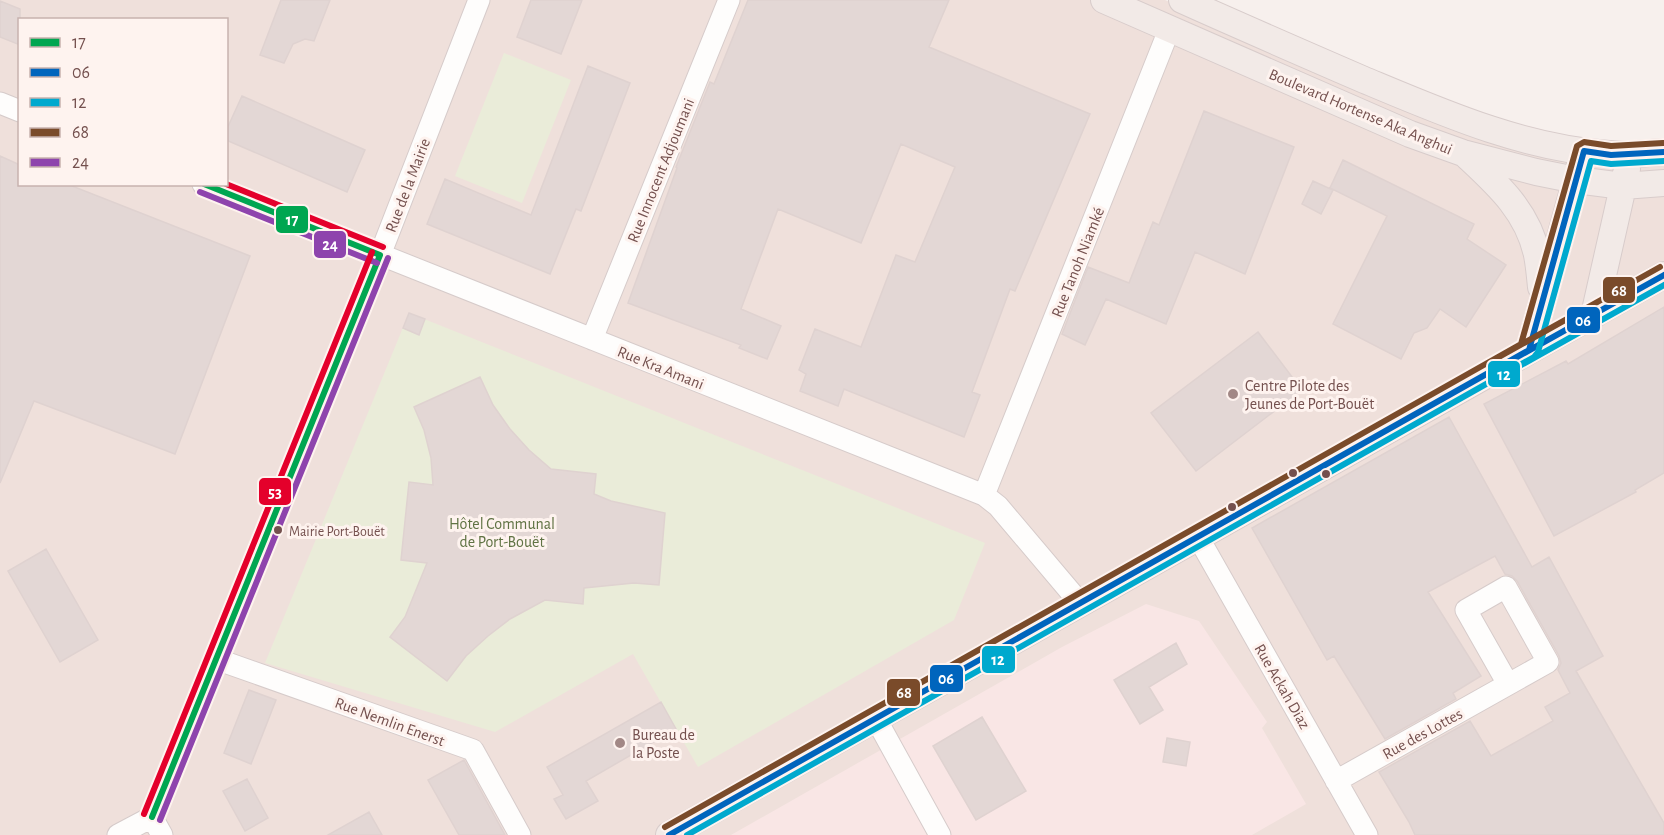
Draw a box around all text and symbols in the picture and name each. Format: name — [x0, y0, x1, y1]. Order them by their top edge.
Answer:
legend — [18, 18, 228, 186]
text: 17 — [72, 34, 86, 52]
text: 06 — [72, 64, 90, 82]
street label: Boulevard Hortense Aka Anghui — [1267, 66, 1455, 158]
text: 12 — [72, 94, 86, 112]
street label: Rue Innocent Adjoumani — [625, 96, 698, 245]
text: 68 — [72, 124, 89, 142]
street label: Rue de la Mairie — [383, 136, 433, 235]
text: 24 — [72, 154, 89, 172]
line badge: 17 — [275, 205, 309, 234]
street label: Rue Tanoh Niamké — [1049, 205, 1107, 320]
text: 17 — [286, 212, 298, 228]
line badge: 24 — [313, 230, 347, 259]
text: 24 — [322, 237, 338, 253]
line badge: 68 — [1602, 276, 1636, 304]
text: 68 — [1611, 283, 1627, 299]
line badge: 06 — [1566, 306, 1601, 334]
text: 06 — [1575, 313, 1591, 329]
street label: Rue Kra Amani — [615, 343, 706, 393]
line badge: 12 — [1487, 360, 1521, 388]
text: 12 — [1497, 367, 1511, 383]
place label: Centre Pilote des Jeunes de Port-Bouët — [1245, 378, 1374, 412]
marker: Centre Pilote des Jeunes de Port-Bouët — [1226, 387, 1240, 401]
unlabelled marker — [1287, 467, 1299, 479]
unlabelled marker — [1320, 468, 1332, 480]
line badge: 53 — [258, 477, 292, 506]
text: 53 — [268, 484, 282, 500]
unlabelled marker — [1226, 501, 1238, 513]
park label: Hôtel Communal de Port-Bouët — [449, 516, 555, 550]
marker: Mairie Port-Bouët — [272, 524, 284, 536]
place label: Mairie Port-Bouët — [289, 525, 385, 539]
street label: Rue Ackah Diaz — [1251, 641, 1313, 732]
line badge: 12 — [981, 645, 1016, 674]
text: 12 — [991, 652, 1005, 668]
line badge: 06 — [929, 664, 964, 693]
text: 06 — [938, 671, 954, 687]
line badge: 68 — [886, 678, 921, 707]
text: 68 — [896, 685, 912, 701]
street label: Rue Nemlin Enerst — [333, 695, 447, 749]
street label: Rue des Lottes — [1380, 705, 1465, 762]
place label: Bureau de la Poste — [632, 727, 695, 761]
marker: Bureau de la Poste — [613, 736, 627, 750]

